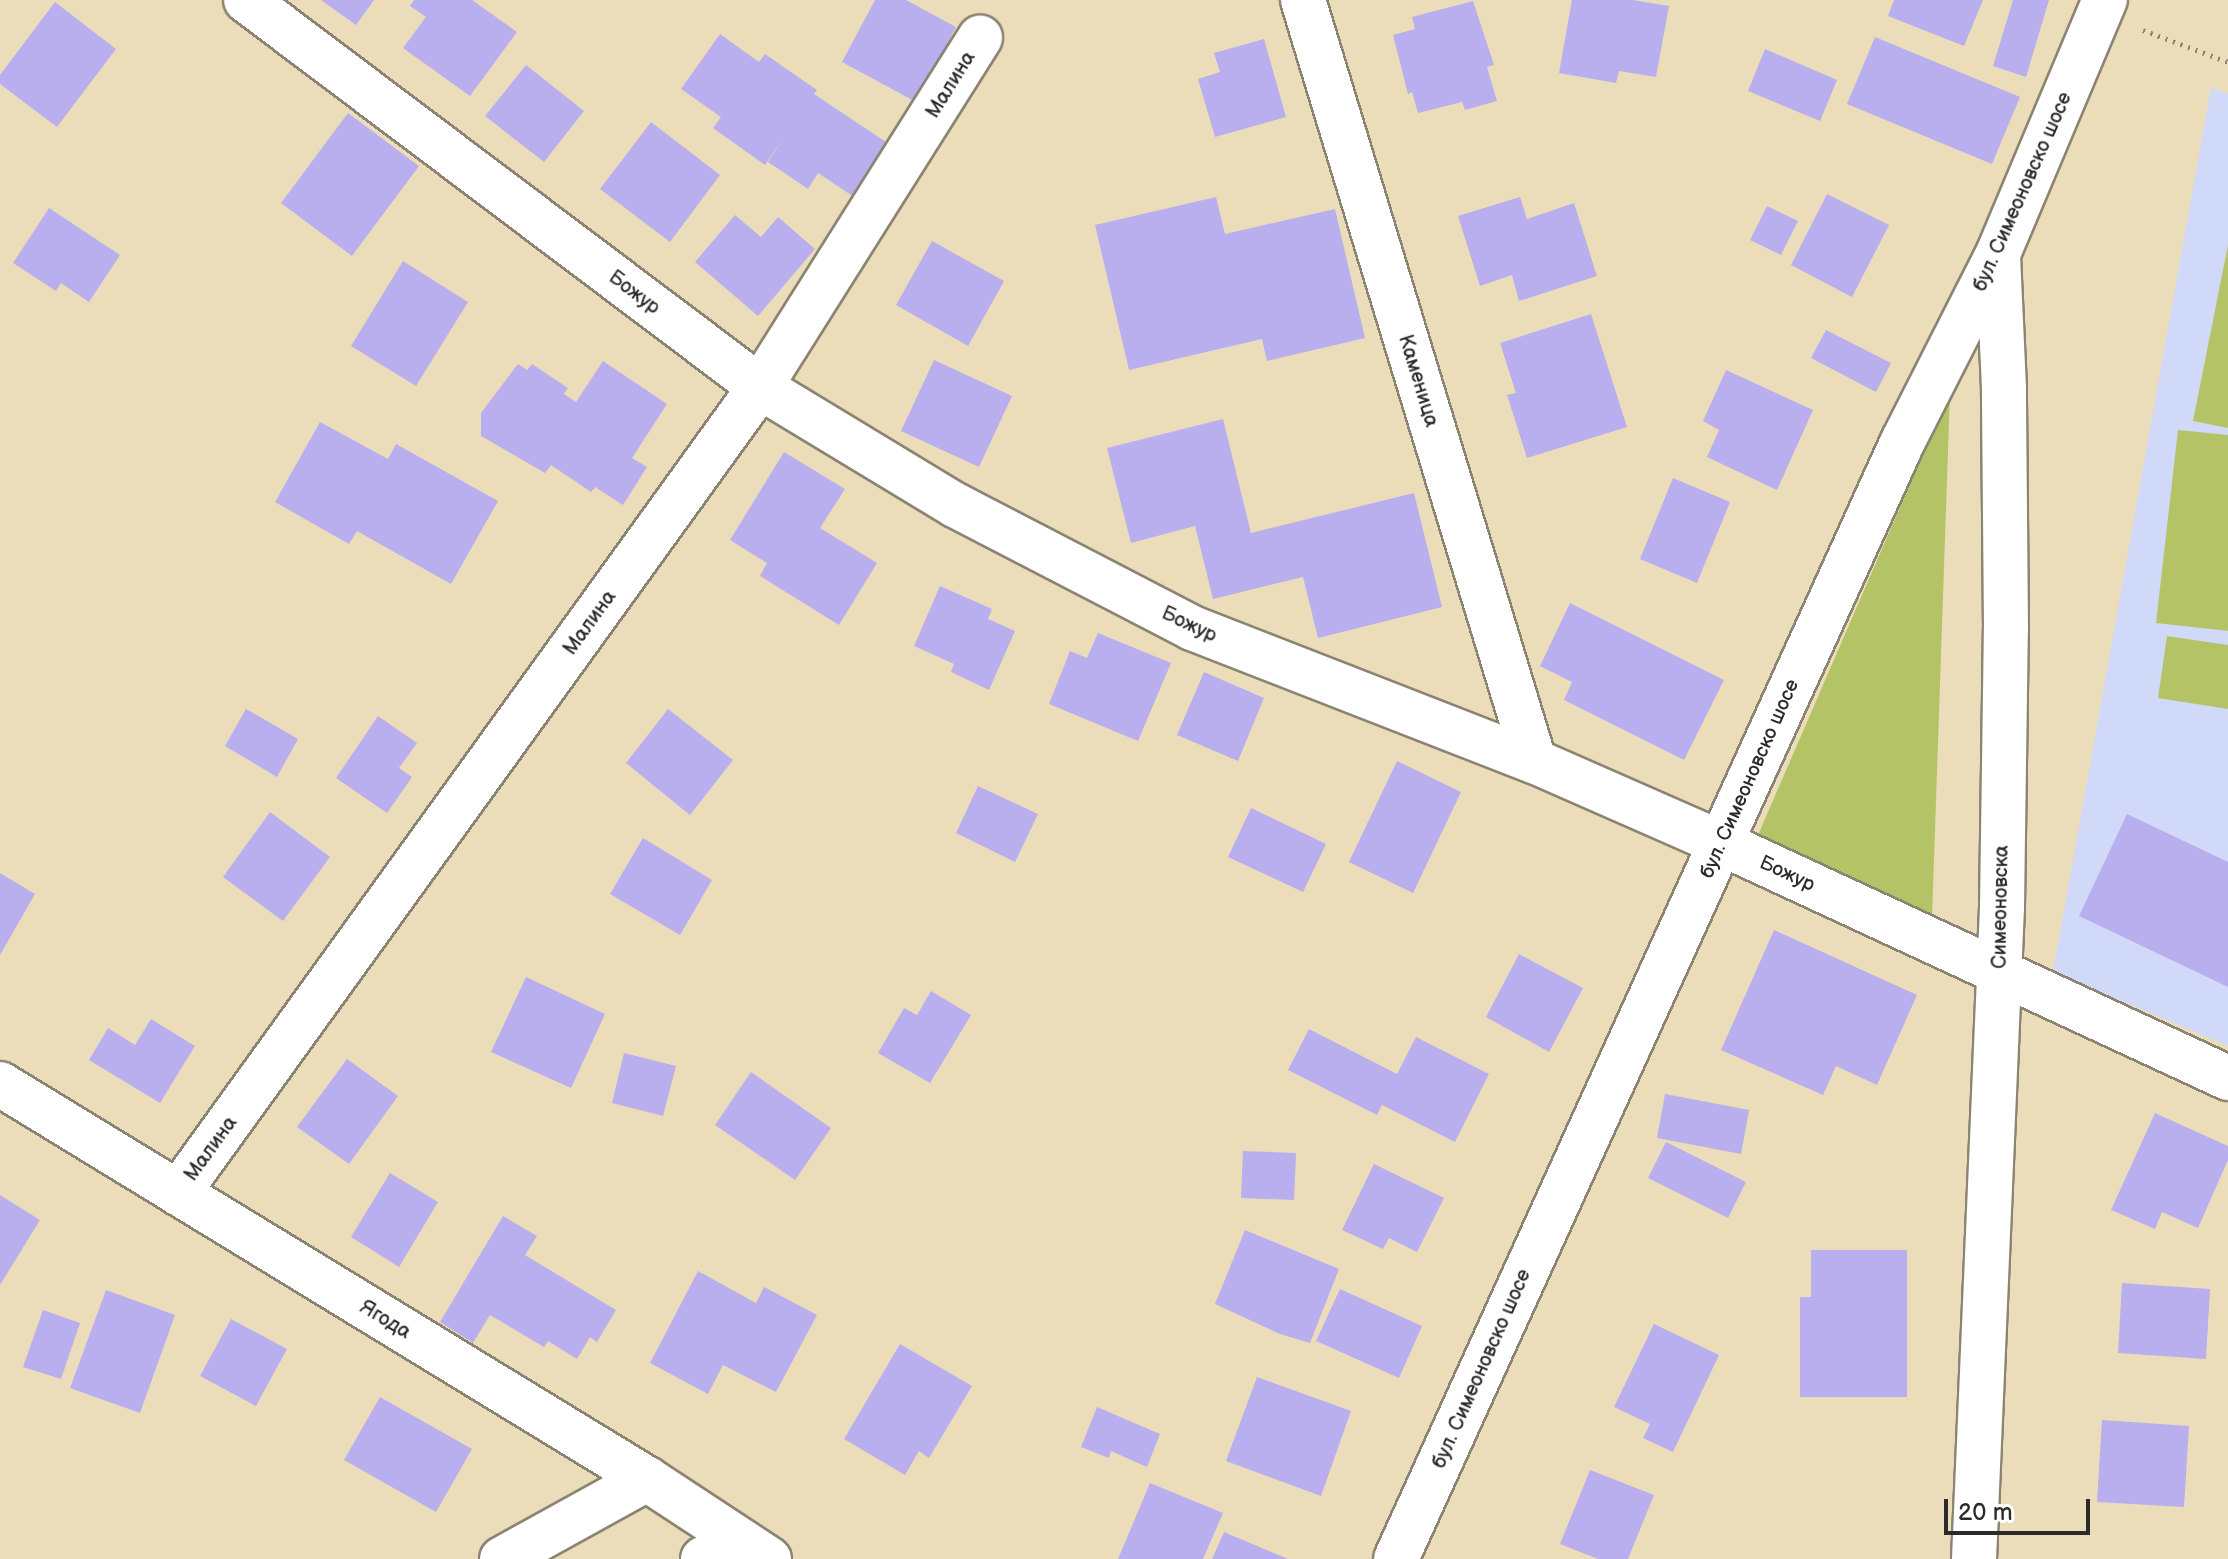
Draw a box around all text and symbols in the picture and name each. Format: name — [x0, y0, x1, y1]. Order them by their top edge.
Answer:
street label: Малина — [921, 47, 981, 123]
street label: бул. Симеоновско шосе — [1968, 89, 2078, 295]
street label: Божур — [603, 266, 665, 320]
street label: Каменица — [1393, 332, 1443, 430]
street label: Малина — [558, 586, 622, 660]
street label: Божур — [1157, 602, 1221, 648]
street label: бул. Симеоновско шосе — [1695, 676, 1805, 882]
street label: Симеоновска — [1988, 845, 2014, 969]
street label: Божур — [1755, 851, 1819, 897]
street label: Малина — [179, 1112, 243, 1186]
street label: бул. Симеоновско шосе — [1427, 1266, 1537, 1472]
street label: Ягода — [355, 1295, 415, 1345]
scale bar — [1948, 1483, 2094, 1533]
text: 20 m — [1958, 1498, 2013, 1527]

